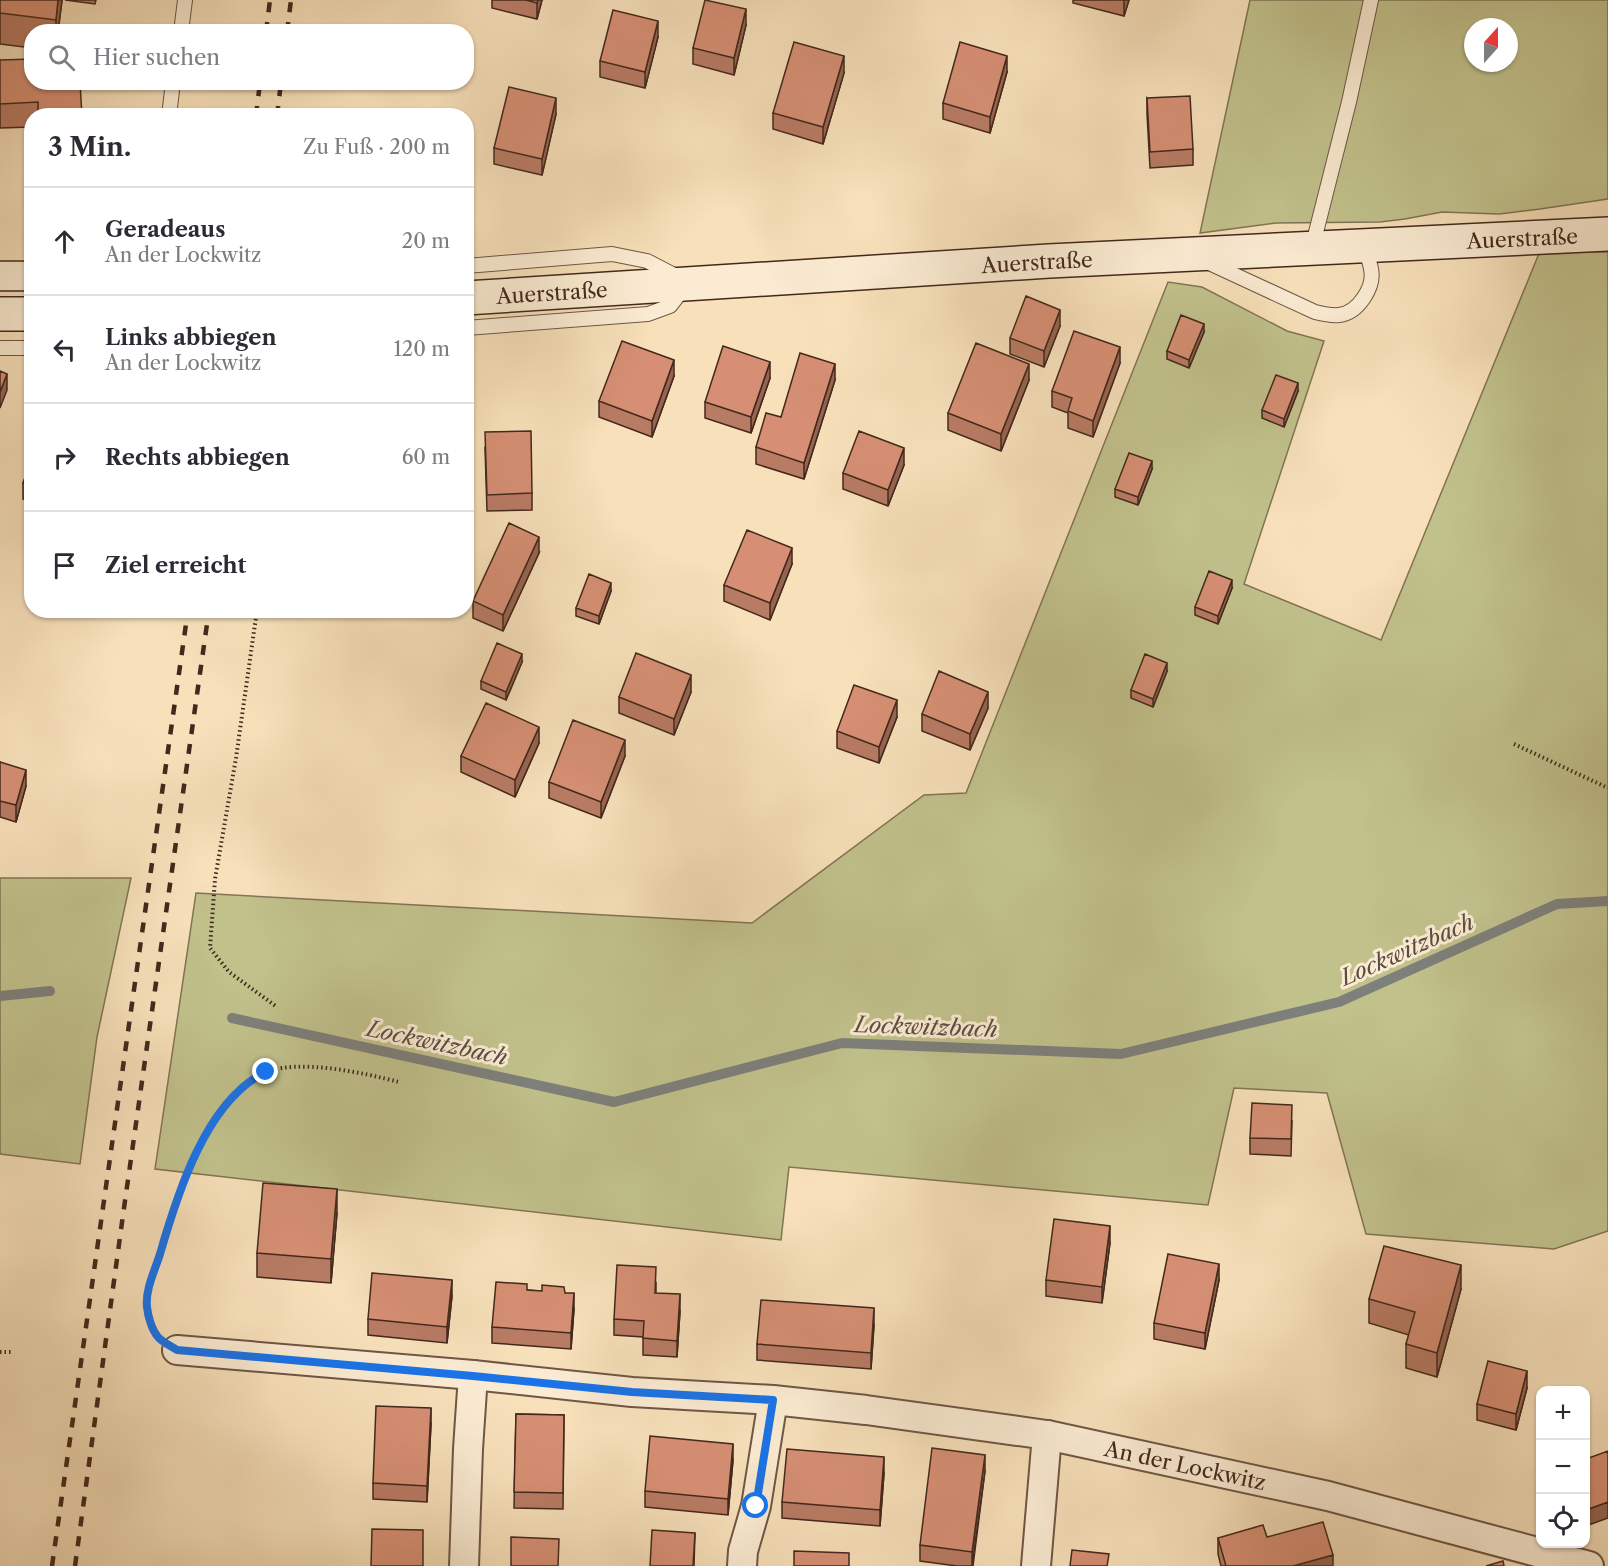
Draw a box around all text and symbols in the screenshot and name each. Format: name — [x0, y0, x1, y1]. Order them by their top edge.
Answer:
north arrow — [1464, 18, 1518, 72]
search box — [24, 24, 474, 90]
icon: search — [45, 41, 78, 74]
text: Hier suchen — [93, 44, 220, 71]
text: 3 Min. — [48, 131, 131, 163]
text: Zu Fuß · 200 m — [303, 135, 450, 159]
text: Geradeaus — [105, 216, 225, 243]
street label: Auerstraße — [1465, 223, 1579, 253]
icon: ahead — [48, 225, 81, 258]
text: 20 m — [402, 229, 450, 253]
text: An der Lockwitz — [105, 243, 261, 267]
street label: Auerstraße — [979, 246, 1093, 278]
street label: Auerstraße — [494, 277, 608, 309]
text: Links abbiegen — [105, 324, 277, 351]
icon: left — [48, 333, 81, 366]
text: 120 m — [393, 337, 450, 361]
text: An der Lockwitz — [105, 351, 261, 375]
icon: right — [48, 441, 81, 474]
text: Rechts abbiegen — [105, 444, 290, 471]
text: 60 m — [402, 445, 450, 469]
icon: arrive — [48, 549, 81, 582]
text: Ziel erreicht — [105, 552, 246, 579]
water label: Lockwitzbach — [1334, 909, 1478, 992]
water label: Lockwitzbach — [852, 1011, 998, 1043]
water label: Lockwitzbach — [362, 1014, 510, 1071]
route end — [252, 1058, 278, 1084]
map controls — [1536, 1386, 1590, 1548]
button: + — [1536, 1386, 1590, 1440]
street label: An der Lockwitz — [1101, 1435, 1268, 1495]
button: − — [1536, 1440, 1590, 1494]
route start — [742, 1492, 768, 1518]
button: locate — [1536, 1494, 1590, 1548]

